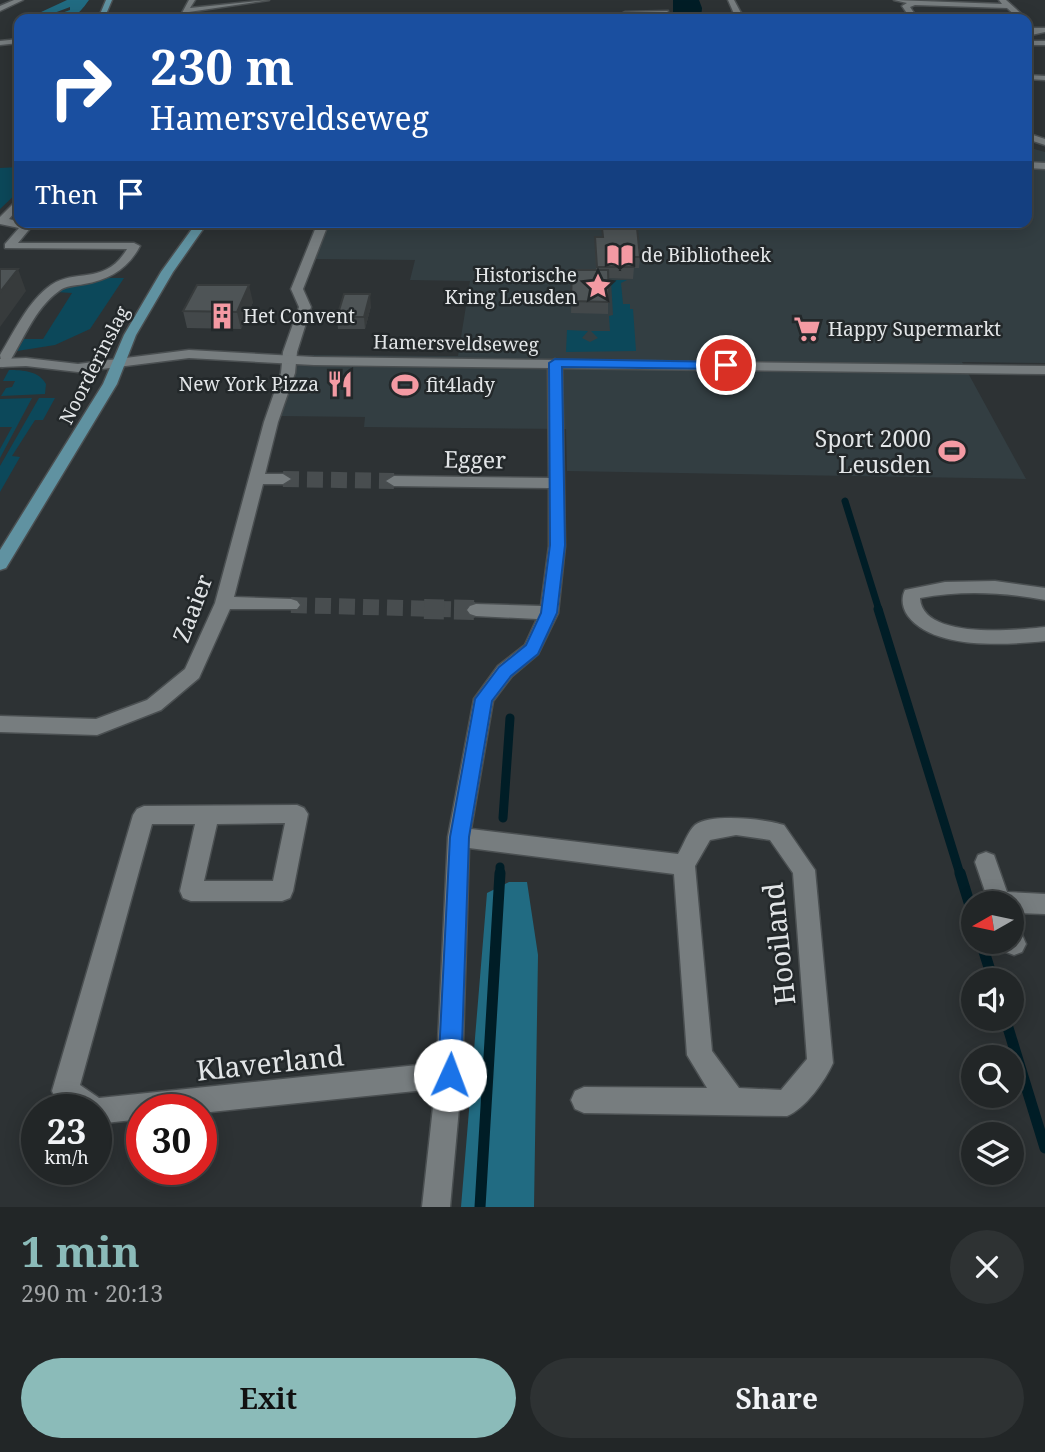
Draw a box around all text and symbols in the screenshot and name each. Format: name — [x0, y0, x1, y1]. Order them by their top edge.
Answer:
text: 230 m — [150, 33, 294, 99]
icon: right — [35, 42, 126, 133]
text: Hamersveldseweg — [150, 96, 429, 139]
icon: arrive — [112, 175, 150, 213]
text: Then — [35, 176, 98, 212]
library icon: de Bibliotheek — [605, 240, 635, 270]
place label: de Bibliotheek — [641, 242, 772, 268]
place label: Historische Kring Leusden — [445, 262, 577, 310]
place icon: Historische Kring Leusden — [583, 271, 613, 301]
street label: Noorderinslag — [53, 301, 135, 429]
building icon: Het Convent — [207, 301, 237, 331]
place label: Het Convent — [243, 303, 355, 329]
supermarket icon: Happy Supermarkt — [792, 314, 822, 344]
place label: Happy Supermarkt — [828, 316, 1001, 342]
street label: Hamersveldseweg — [373, 329, 539, 357]
pin — [696, 335, 756, 395]
icon: arrive — [707, 346, 745, 384]
restaurant icon: New York Pizza — [325, 369, 355, 399]
sports icon: fit4lady — [390, 370, 420, 400]
place label: New York Pizza — [179, 371, 319, 397]
place label: fit4lady — [426, 372, 495, 398]
place label: Sport 2000 Leusden — [815, 422, 931, 480]
sports icon: Sport 2000 Leusden — [937, 436, 967, 466]
street label: Egger — [444, 442, 507, 476]
street label: Zaaier — [165, 569, 220, 646]
street label: Hooiland — [753, 881, 803, 1007]
north arrow — [961, 891, 1024, 954]
map controls — [961, 891, 1024, 1185]
button: sound — [961, 968, 1024, 1031]
street label: Klaverland — [194, 1035, 346, 1089]
position arrow — [413, 1038, 487, 1112]
button: search — [961, 1045, 1024, 1108]
speed limit sign: 30 — [126, 1094, 217, 1185]
text: 23 — [47, 1107, 86, 1154]
button: layers — [961, 1122, 1024, 1185]
text: km/h — [44, 1145, 89, 1169]
text: 1 min — [21, 1222, 140, 1279]
button: close — [950, 1230, 1024, 1304]
text: 290 m · 20:13 — [21, 1277, 163, 1309]
button: Exit — [21, 1358, 516, 1438]
button: Share — [530, 1358, 1024, 1438]

